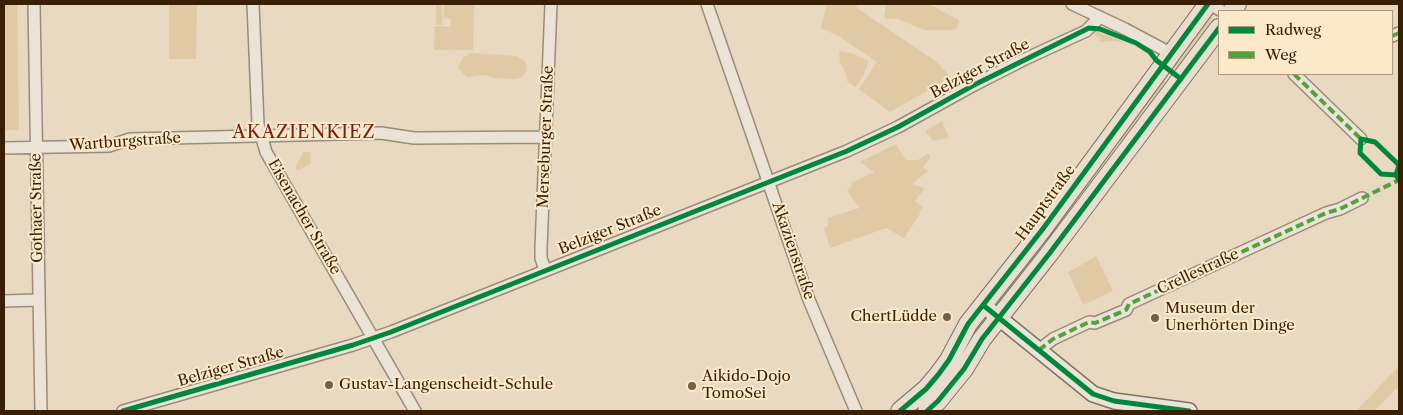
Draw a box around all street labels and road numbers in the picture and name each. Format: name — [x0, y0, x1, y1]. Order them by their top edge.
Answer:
street label: Belziger Straße — [927, 35, 1033, 103]
street label: Merseburger Straße — [535, 65, 557, 209]
street label: Wartburgstraße — [69, 129, 181, 155]
street label: Gothaer Straße — [27, 153, 47, 263]
street label: Eisenacher Straße — [264, 156, 344, 278]
street label: Hauptstraße — [1013, 162, 1079, 244]
street label: Akazienstraße — [768, 200, 818, 302]
street label: Belziger Straße — [556, 201, 664, 259]
street label: Crellestraße — [1154, 245, 1242, 299]
street label: Belziger Straße — [176, 343, 286, 391]

